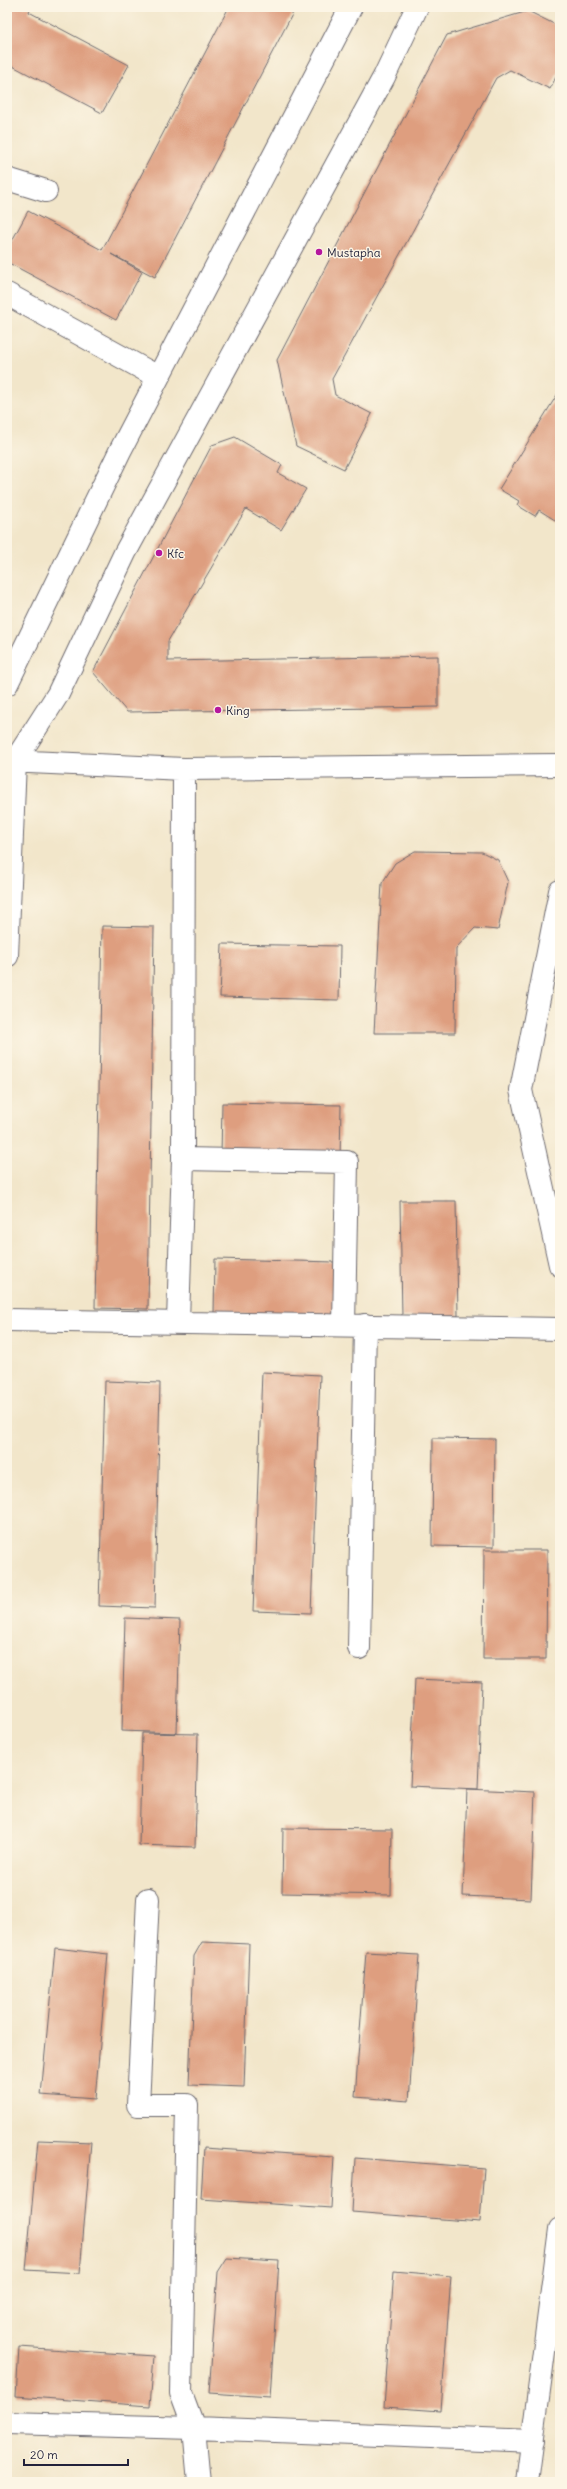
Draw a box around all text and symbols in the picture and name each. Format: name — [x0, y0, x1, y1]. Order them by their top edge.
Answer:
place label: Mustapha — [327, 245, 381, 260]
marker: Mustapha — [314, 247, 324, 257]
place label: Kfc — [167, 546, 184, 561]
marker: Kfc — [154, 548, 164, 558]
place label: King — [226, 703, 250, 718]
marker: King — [213, 705, 223, 715]
scale bar — [24, 2441, 128, 2467]
text: 20 m — [30, 2447, 58, 2462]

